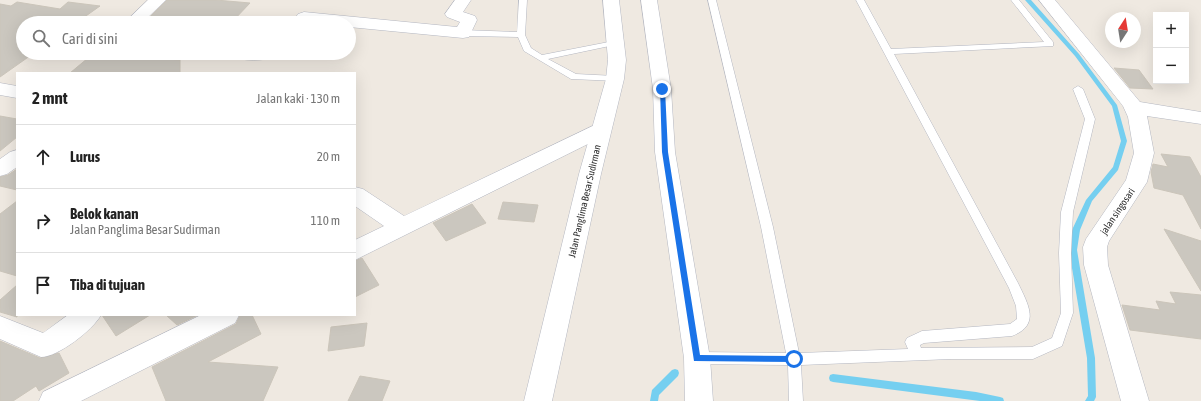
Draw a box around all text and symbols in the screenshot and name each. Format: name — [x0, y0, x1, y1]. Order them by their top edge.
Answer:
north arrow — [1105, 12, 1141, 48]
map controls — [1153, 12, 1189, 84]
button: + — [1153, 12, 1189, 48]
search box — [16, 16, 356, 60]
icon: search — [30, 27, 52, 49]
text: Cari di sini — [62, 30, 118, 47]
button: − — [1153, 48, 1189, 84]
route end — [653, 80, 671, 98]
text: 2 mnt — [32, 88, 68, 108]
text: Jalan kaki · 130 m — [256, 91, 340, 106]
street label: Jalan Panglima Besar Sudirman — [566, 143, 603, 259]
icon: ahead — [32, 146, 54, 168]
text: Lurus — [70, 148, 100, 165]
text: 20 m — [317, 149, 340, 164]
street label: jalan singosari — [1097, 186, 1137, 237]
text: Belok kanan — [70, 205, 139, 222]
icon: right — [32, 210, 54, 232]
text: 110 m — [311, 213, 340, 228]
text: Jalan Panglima Besar Sudirman — [70, 222, 220, 237]
icon: arrive — [32, 274, 54, 296]
text: Tiba di tujuan — [70, 276, 145, 293]
route start — [785, 350, 803, 368]

